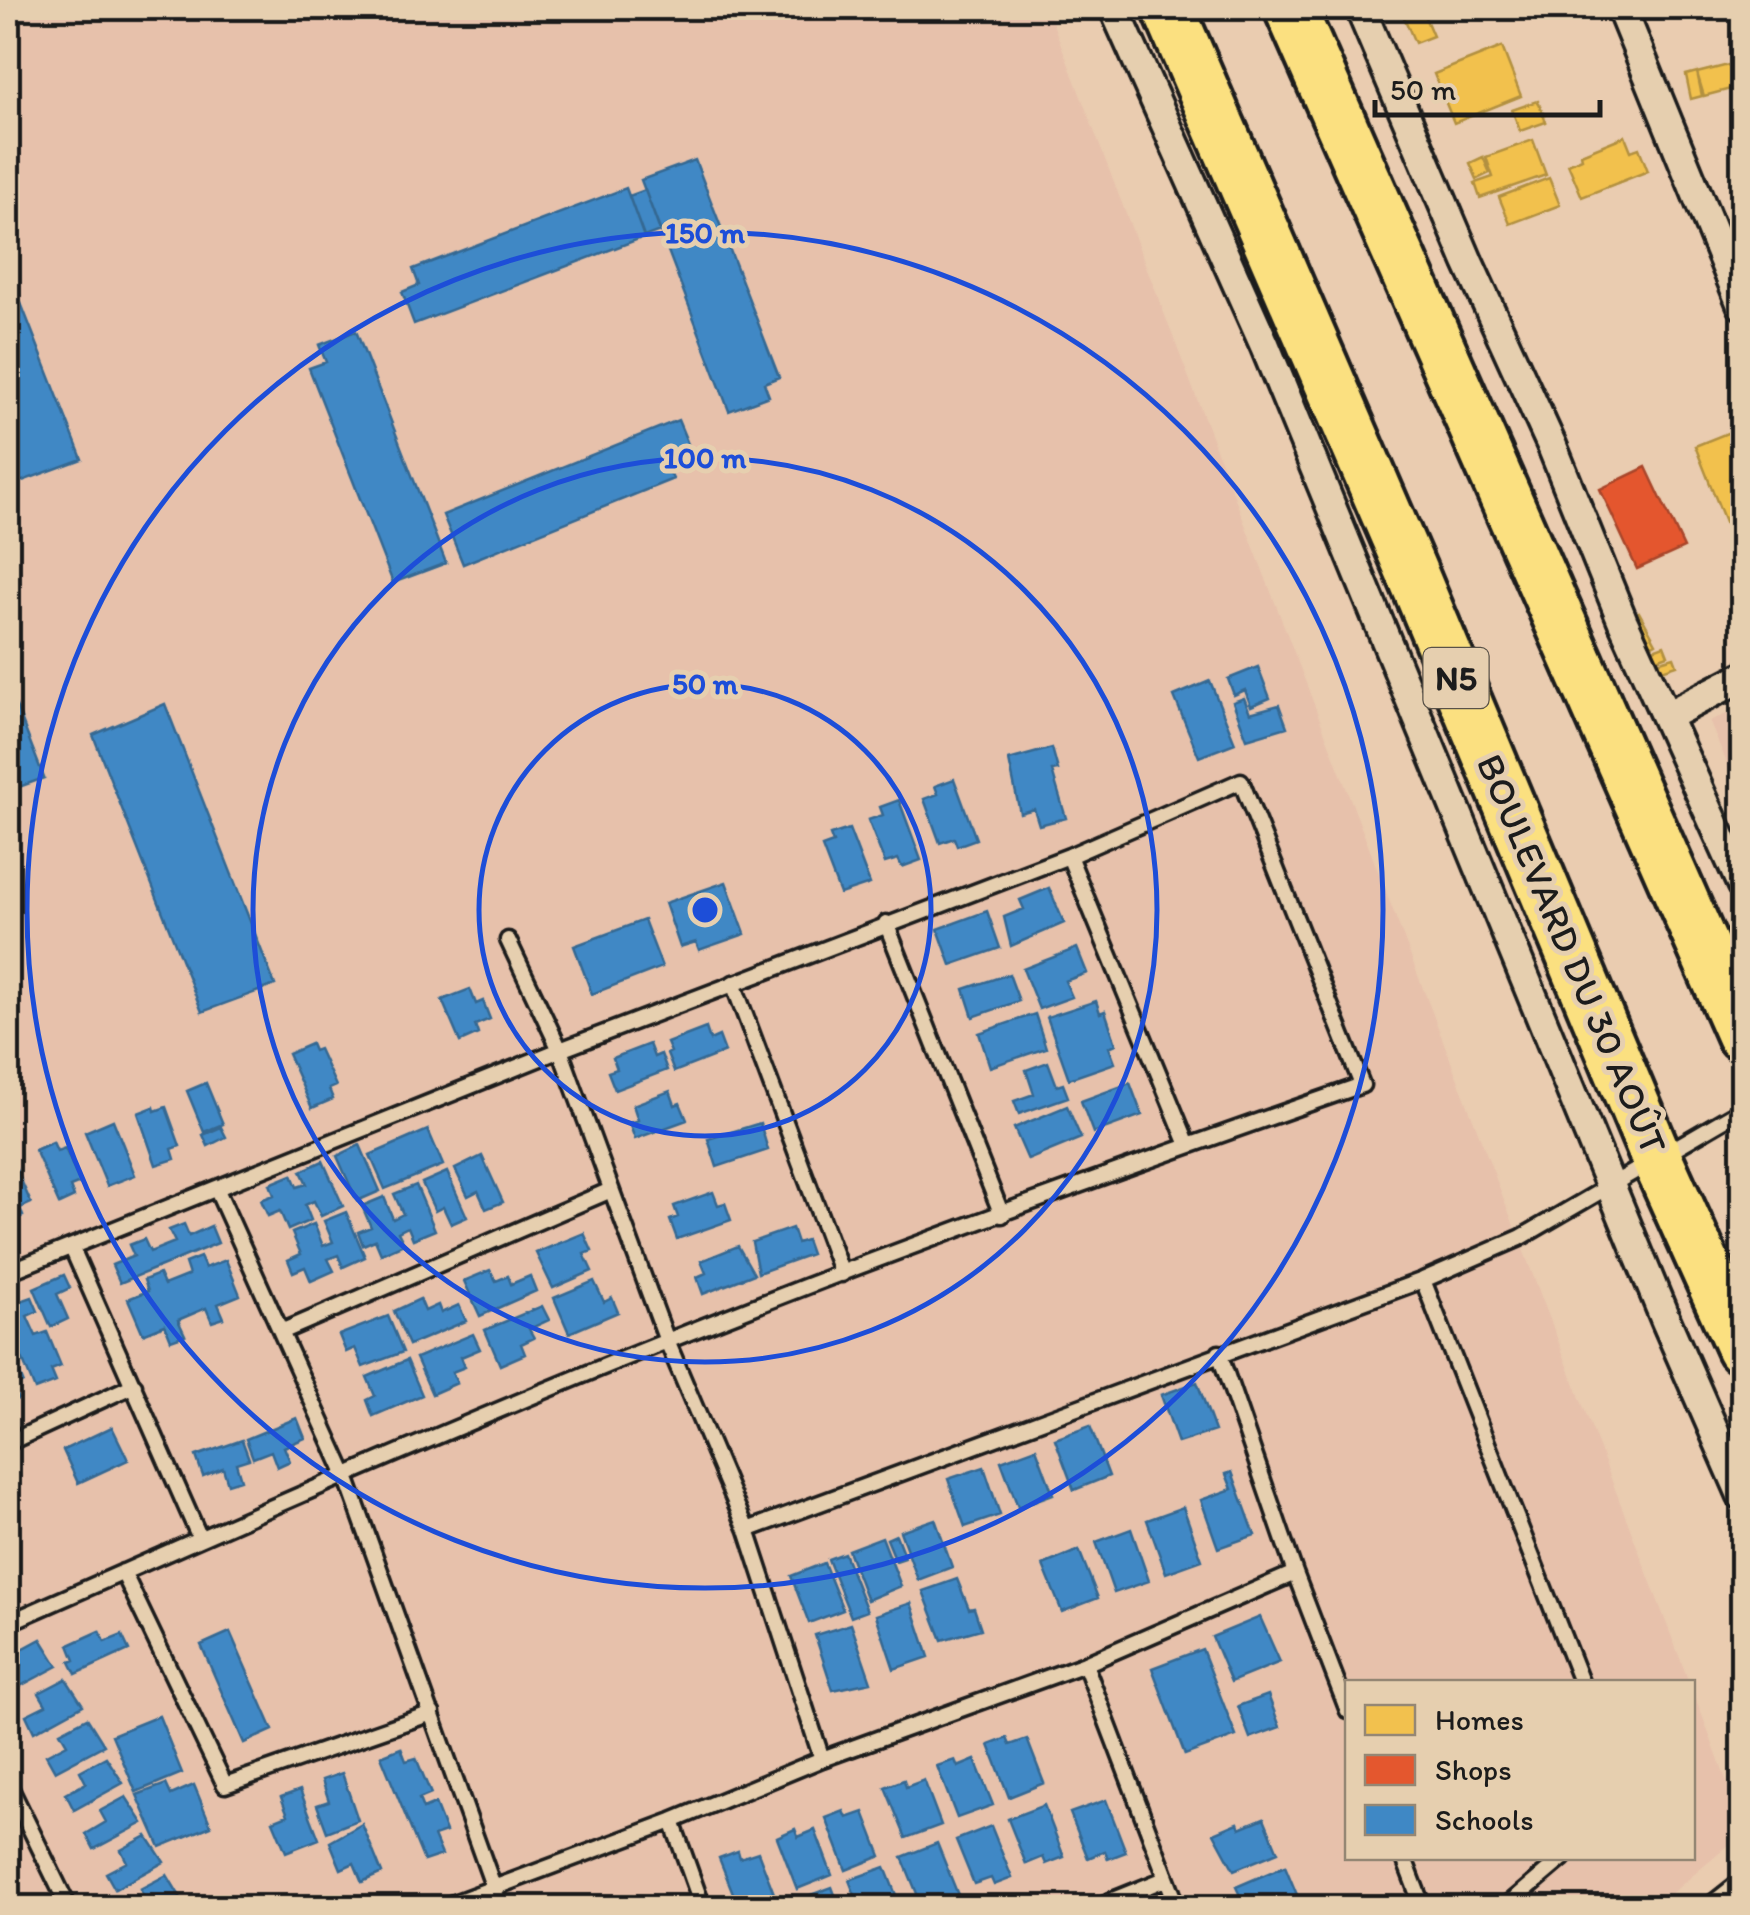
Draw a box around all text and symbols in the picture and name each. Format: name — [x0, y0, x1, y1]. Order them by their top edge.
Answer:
scale bar — [1375, 55, 1600, 117]
text: 50 m — [1390, 71, 1456, 108]
text: 150 m — [665, 214, 746, 251]
text: 100 m — [664, 439, 747, 476]
road number: N5 — [1424, 648, 1488, 708]
text: 50 m — [672, 665, 739, 702]
street label: BOULEVARD DU 30 AOÛT — [1467, 747, 1677, 1161]
centre of rings — [687, 892, 723, 928]
legend — [1345, 1680, 1695, 1860]
text: Homes — [1435, 1701, 1524, 1738]
text: Shops — [1435, 1751, 1512, 1788]
text: Schools — [1435, 1801, 1534, 1838]

